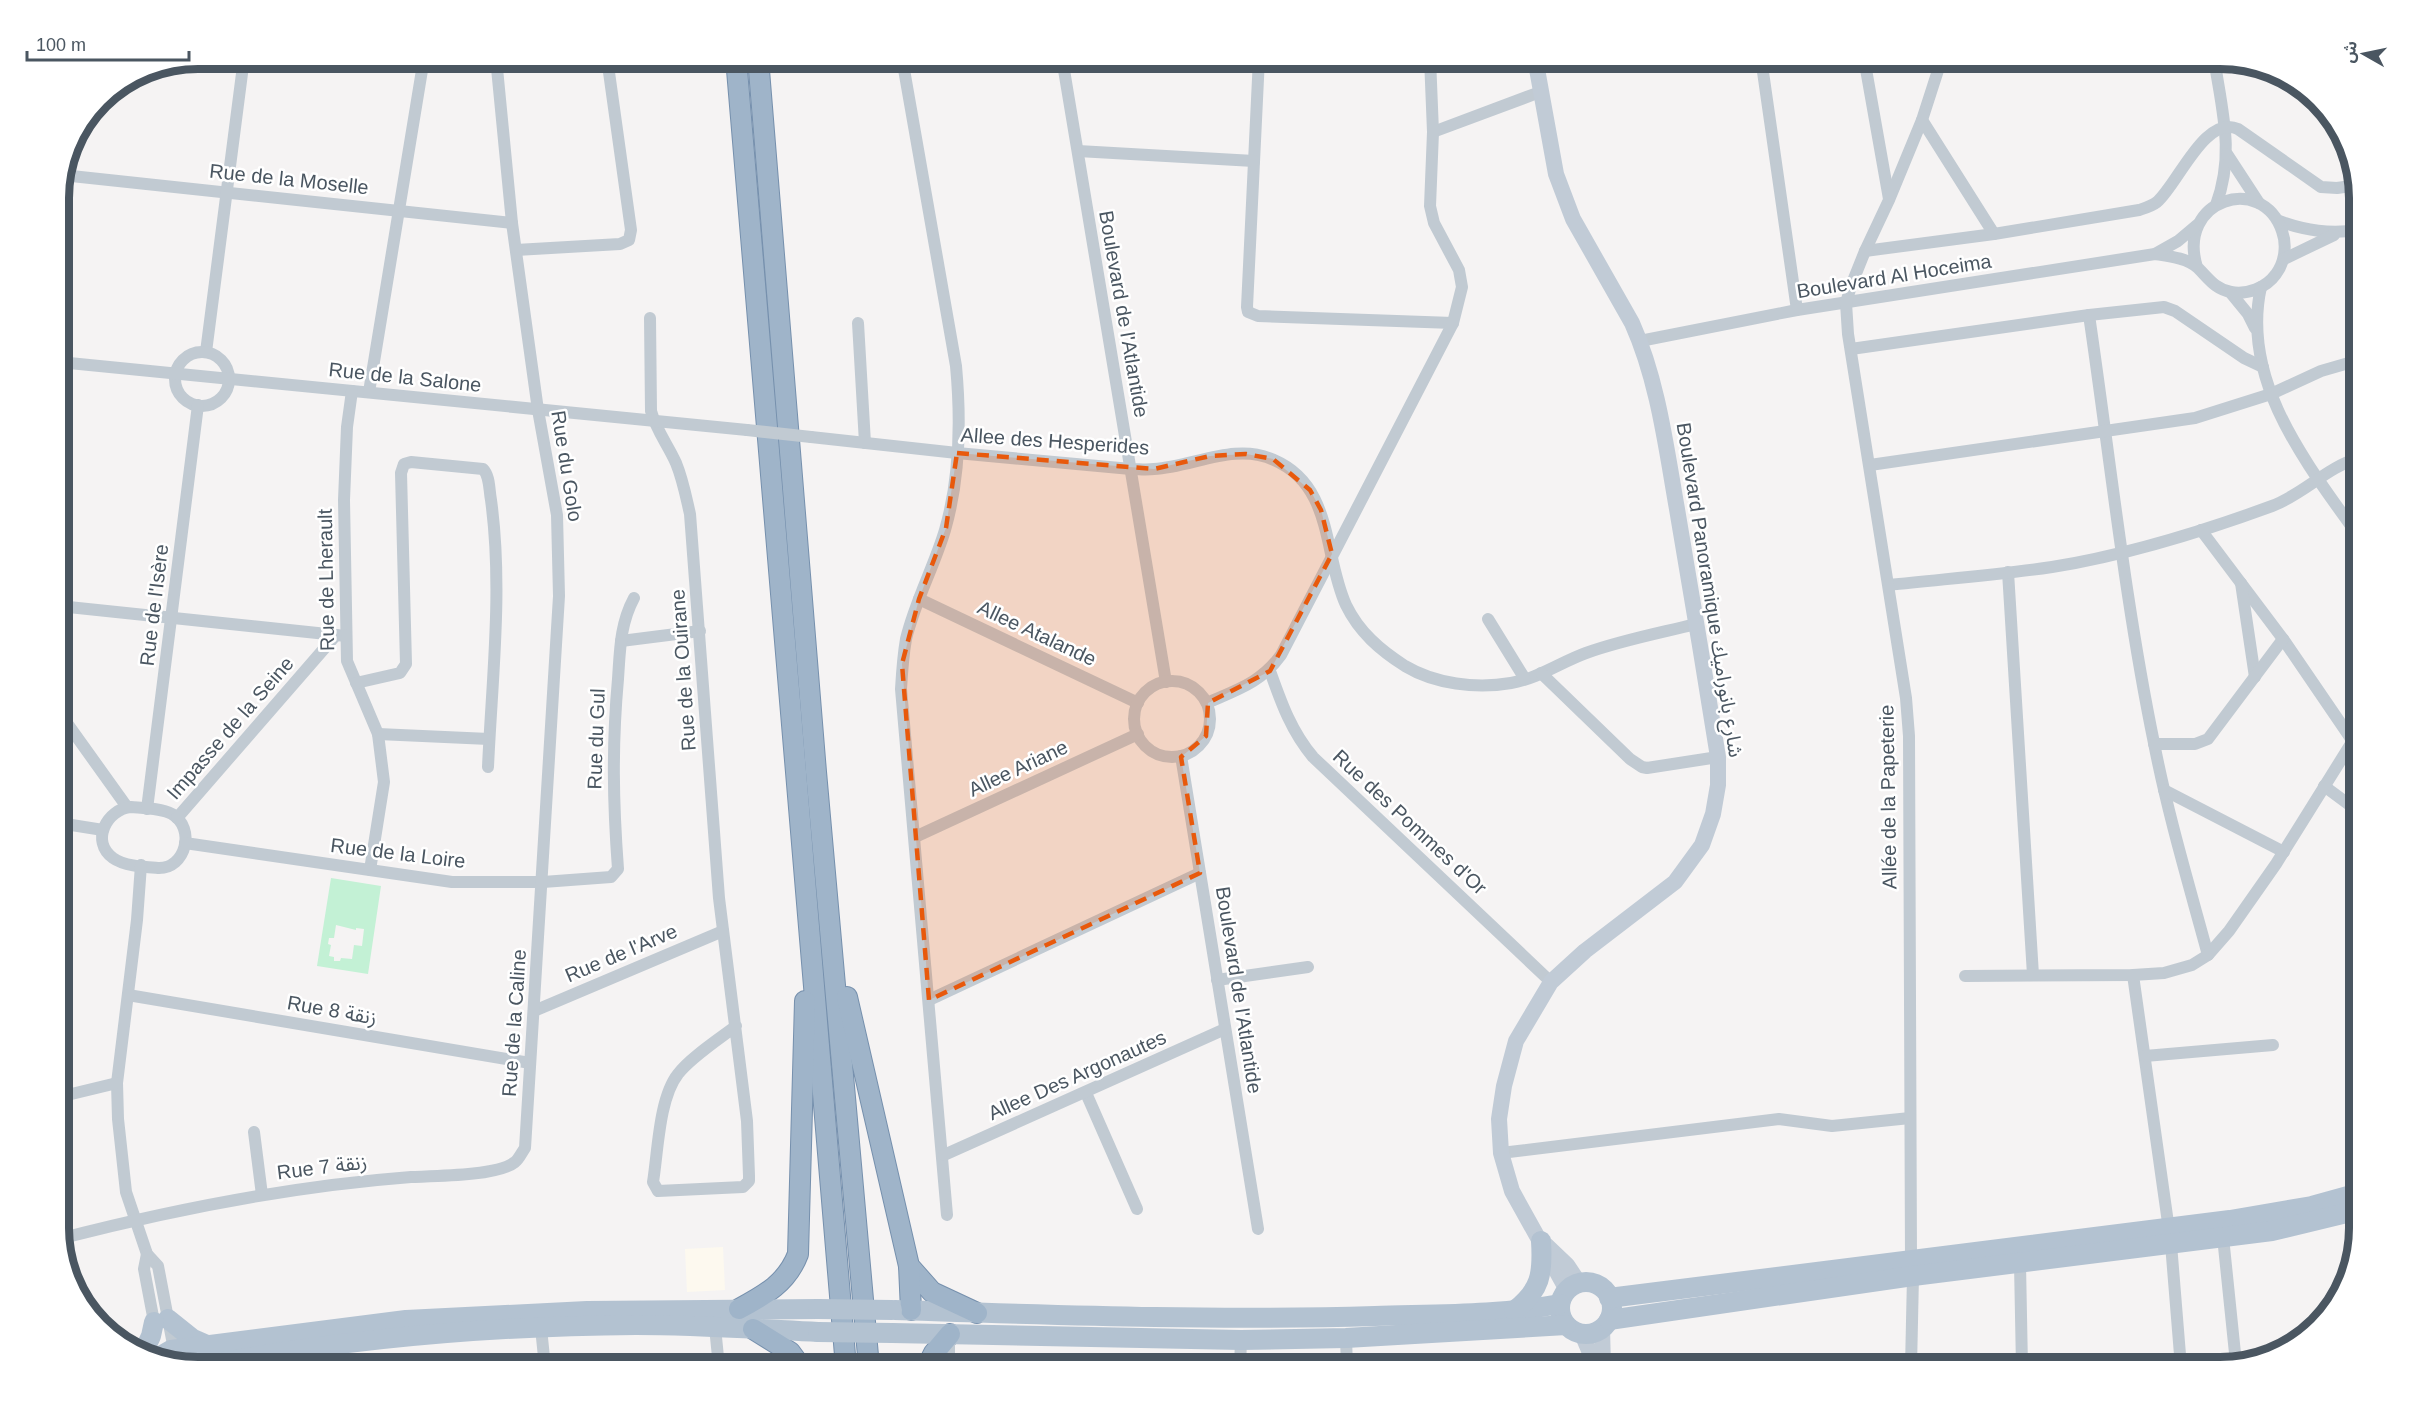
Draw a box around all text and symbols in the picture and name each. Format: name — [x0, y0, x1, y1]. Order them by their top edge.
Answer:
scale bar — [27, 24, 189, 62]
north arrow — [2334, 24, 2394, 84]
text: 100 m — [36, 35, 86, 55]
text: ش — [2340, 39, 2361, 64]
street label: Rue de la Moselle — [208, 160, 370, 198]
street label: Boulevard de l'Atlantide — [1095, 209, 1153, 419]
street label: Boulevard Al Hoceima — [1795, 250, 1994, 302]
street label: Rue de la Salone — [328, 358, 482, 396]
street label: Rue du Golo — [547, 409, 587, 523]
street label: Boulevard Panoramique شارع بانوراميك — [1669, 421, 1747, 760]
street label: Allee des Hesperides — [960, 423, 1150, 459]
street label: Rue de Lherault — [314, 508, 338, 651]
street label: Rue de l'Isère — [136, 543, 172, 667]
street label: Rue de la Ouirane — [666, 588, 700, 752]
street label: Allee Atalande — [974, 596, 1100, 670]
street label: Impasse de la Seine — [162, 652, 298, 804]
street label: Rue du Gul — [583, 688, 609, 790]
street label: Allée de la Papeterie — [1875, 705, 1901, 889]
street label: Allee Ariane — [965, 735, 1071, 801]
street label: Rue des Pommes d'Or — [1329, 745, 1491, 899]
street label: Rue de la Loire — [329, 834, 467, 872]
street label: Boulevard de l'Atlantide — [1212, 885, 1266, 1095]
street label: Rue de l'Arve — [562, 920, 680, 986]
street label: Rue de la Caline — [498, 948, 530, 1098]
street label: Rue 8 زنقة — [285, 991, 379, 1030]
street label: Allee Des Argonautes — [985, 1026, 1169, 1124]
street label: Rue 7 زنقة — [276, 1151, 368, 1184]

